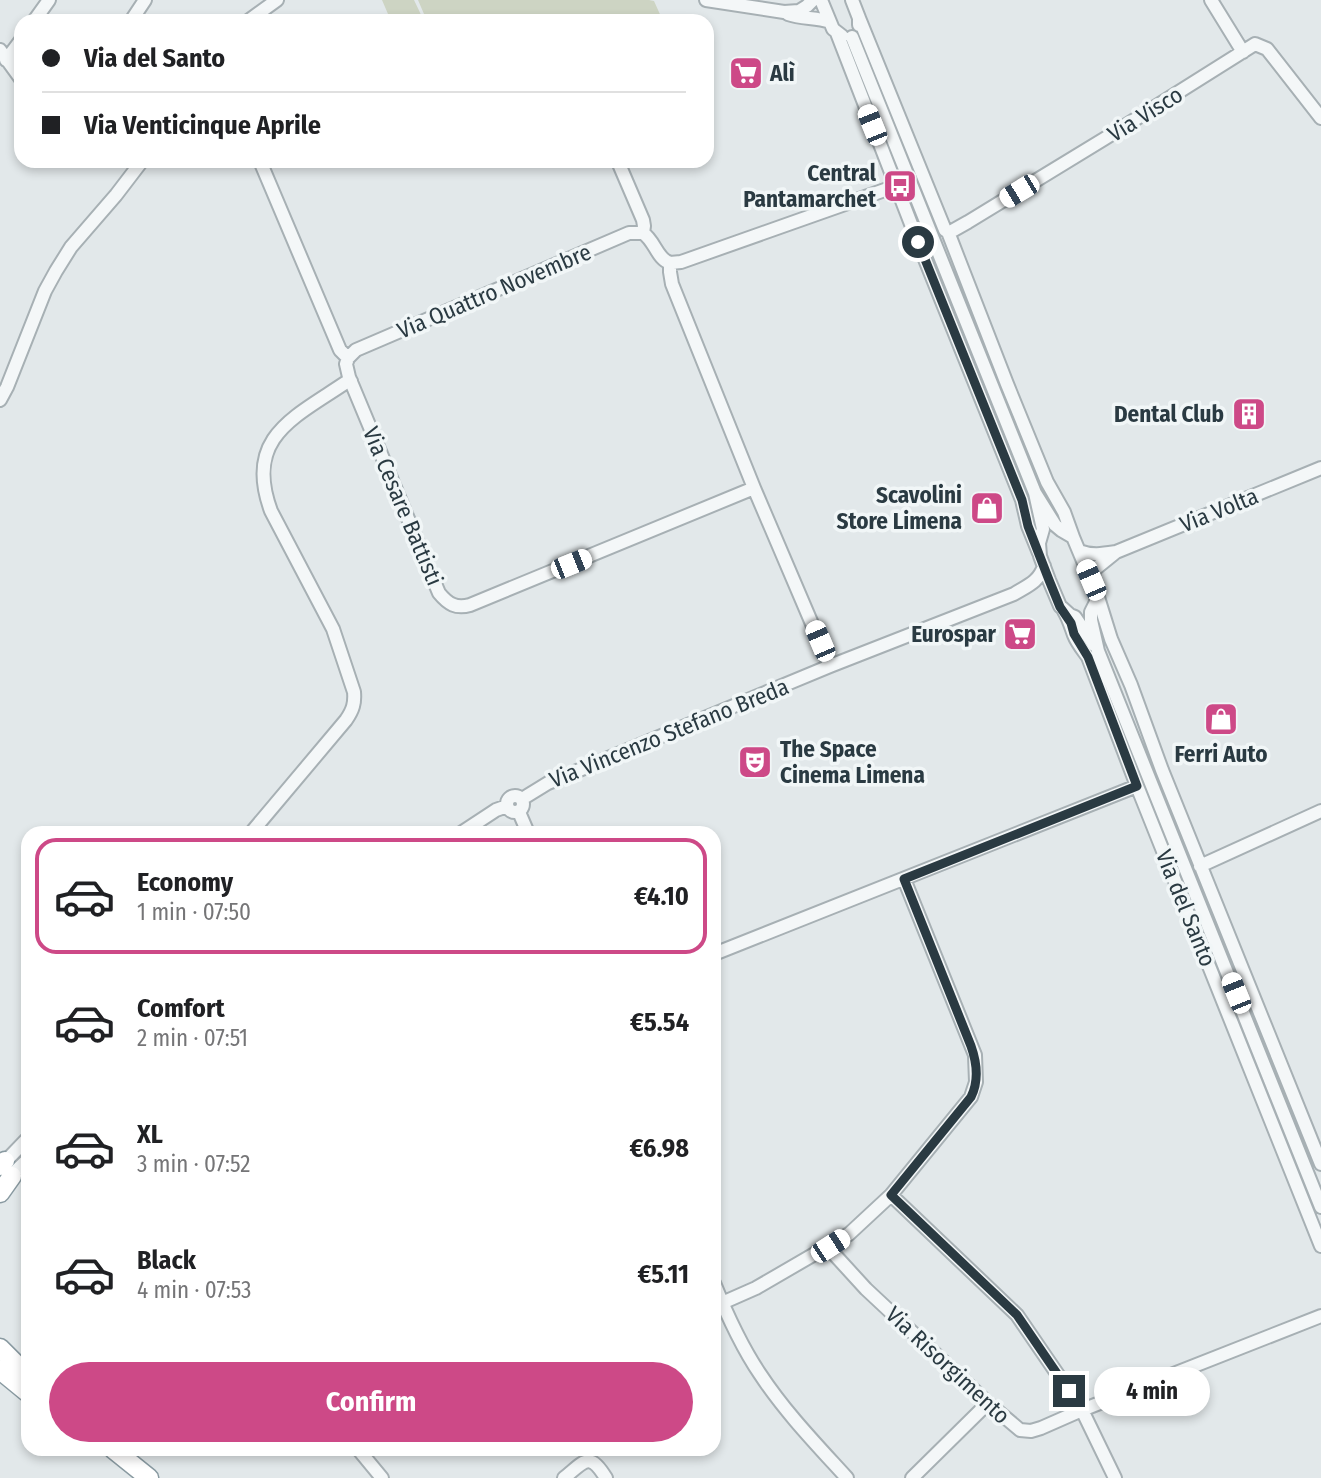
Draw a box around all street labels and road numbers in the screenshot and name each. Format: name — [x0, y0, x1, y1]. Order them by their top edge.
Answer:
street label: Via Visco — [1102, 80, 1188, 148]
street label: Via Quattro Novembre — [393, 237, 595, 345]
street label: Via Cesare Battisti — [357, 422, 449, 590]
street label: Via Volta — [1176, 482, 1262, 538]
street label: Via Vincenzo Stefano Breda — [545, 672, 793, 794]
street label: Via del Santo — [1150, 846, 1222, 970]
street label: Via Risorgimento — [880, 1300, 1016, 1430]

